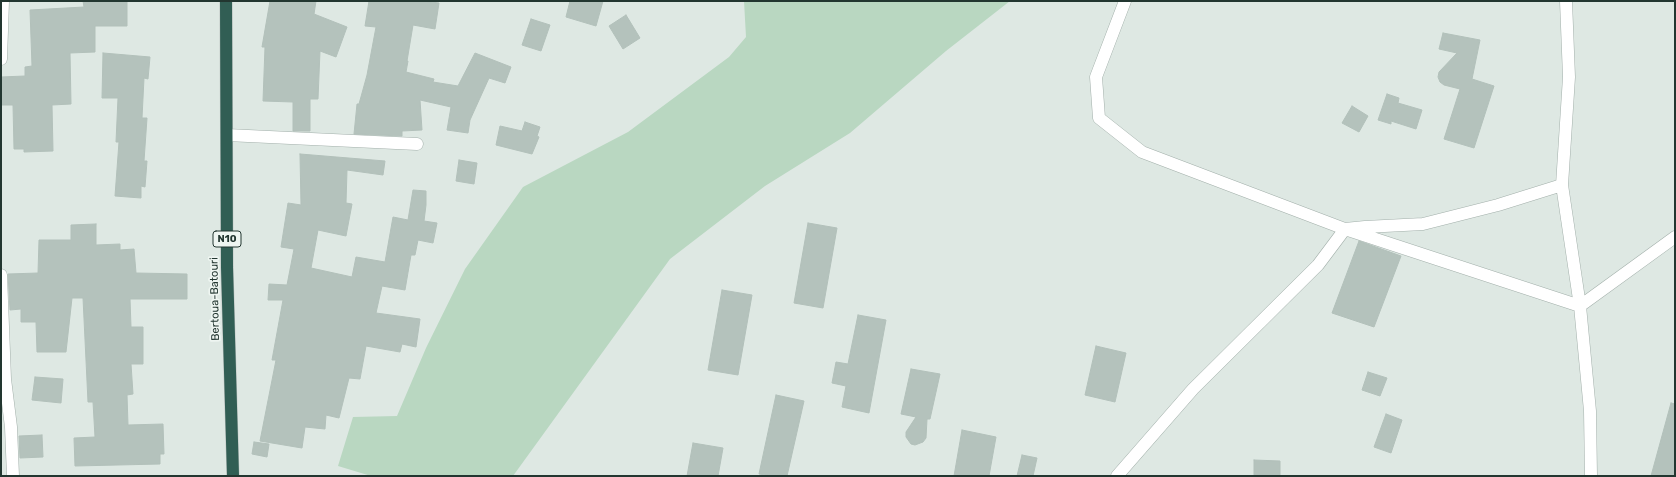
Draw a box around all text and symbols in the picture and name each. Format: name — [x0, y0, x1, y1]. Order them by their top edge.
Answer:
road number: N10 — [213, 231, 241, 247]
street label: Bertoua-Batouri — [208, 257, 222, 341]

